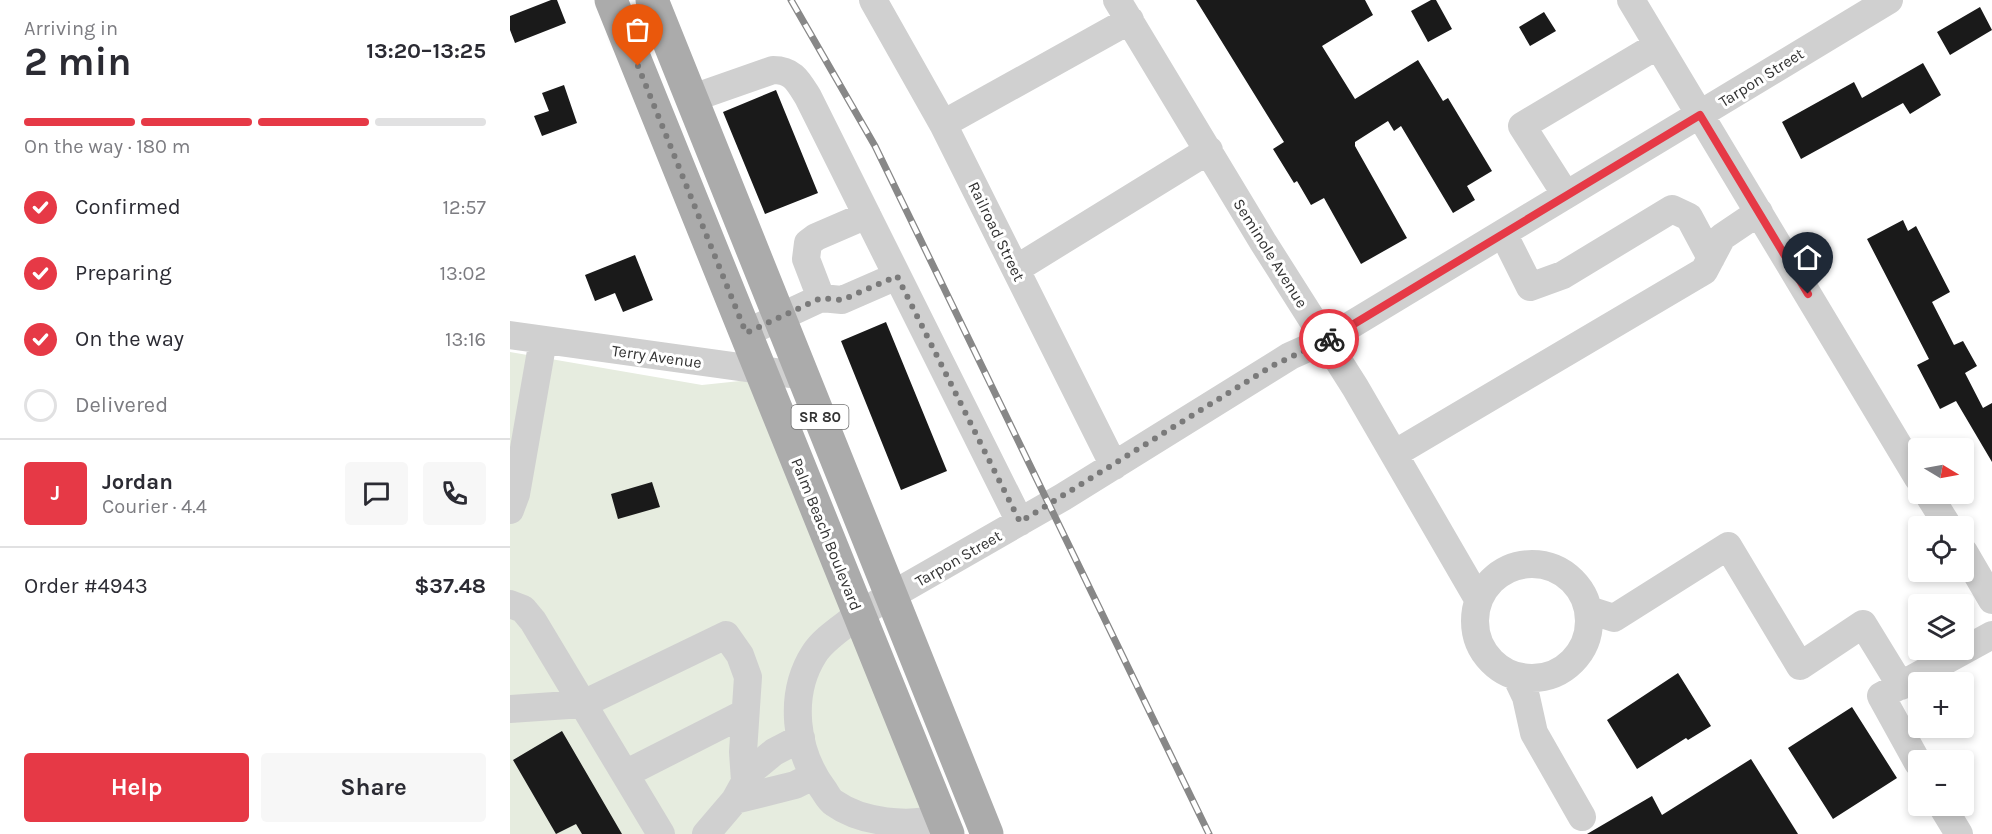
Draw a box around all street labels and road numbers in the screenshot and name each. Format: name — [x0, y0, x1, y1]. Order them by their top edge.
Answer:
street label: Tarpon Street — [1715, 44, 1807, 111]
street label: Railroad Street — [964, 178, 1029, 284]
street label: Seminole Avenue — [1229, 195, 1312, 311]
street label: Terry Avenue — [611, 341, 703, 372]
road number: SR 80 — [792, 405, 848, 429]
street label: Palm Beach Boulevard — [787, 455, 866, 613]
street label: Tarpon Street — [912, 526, 1005, 591]

